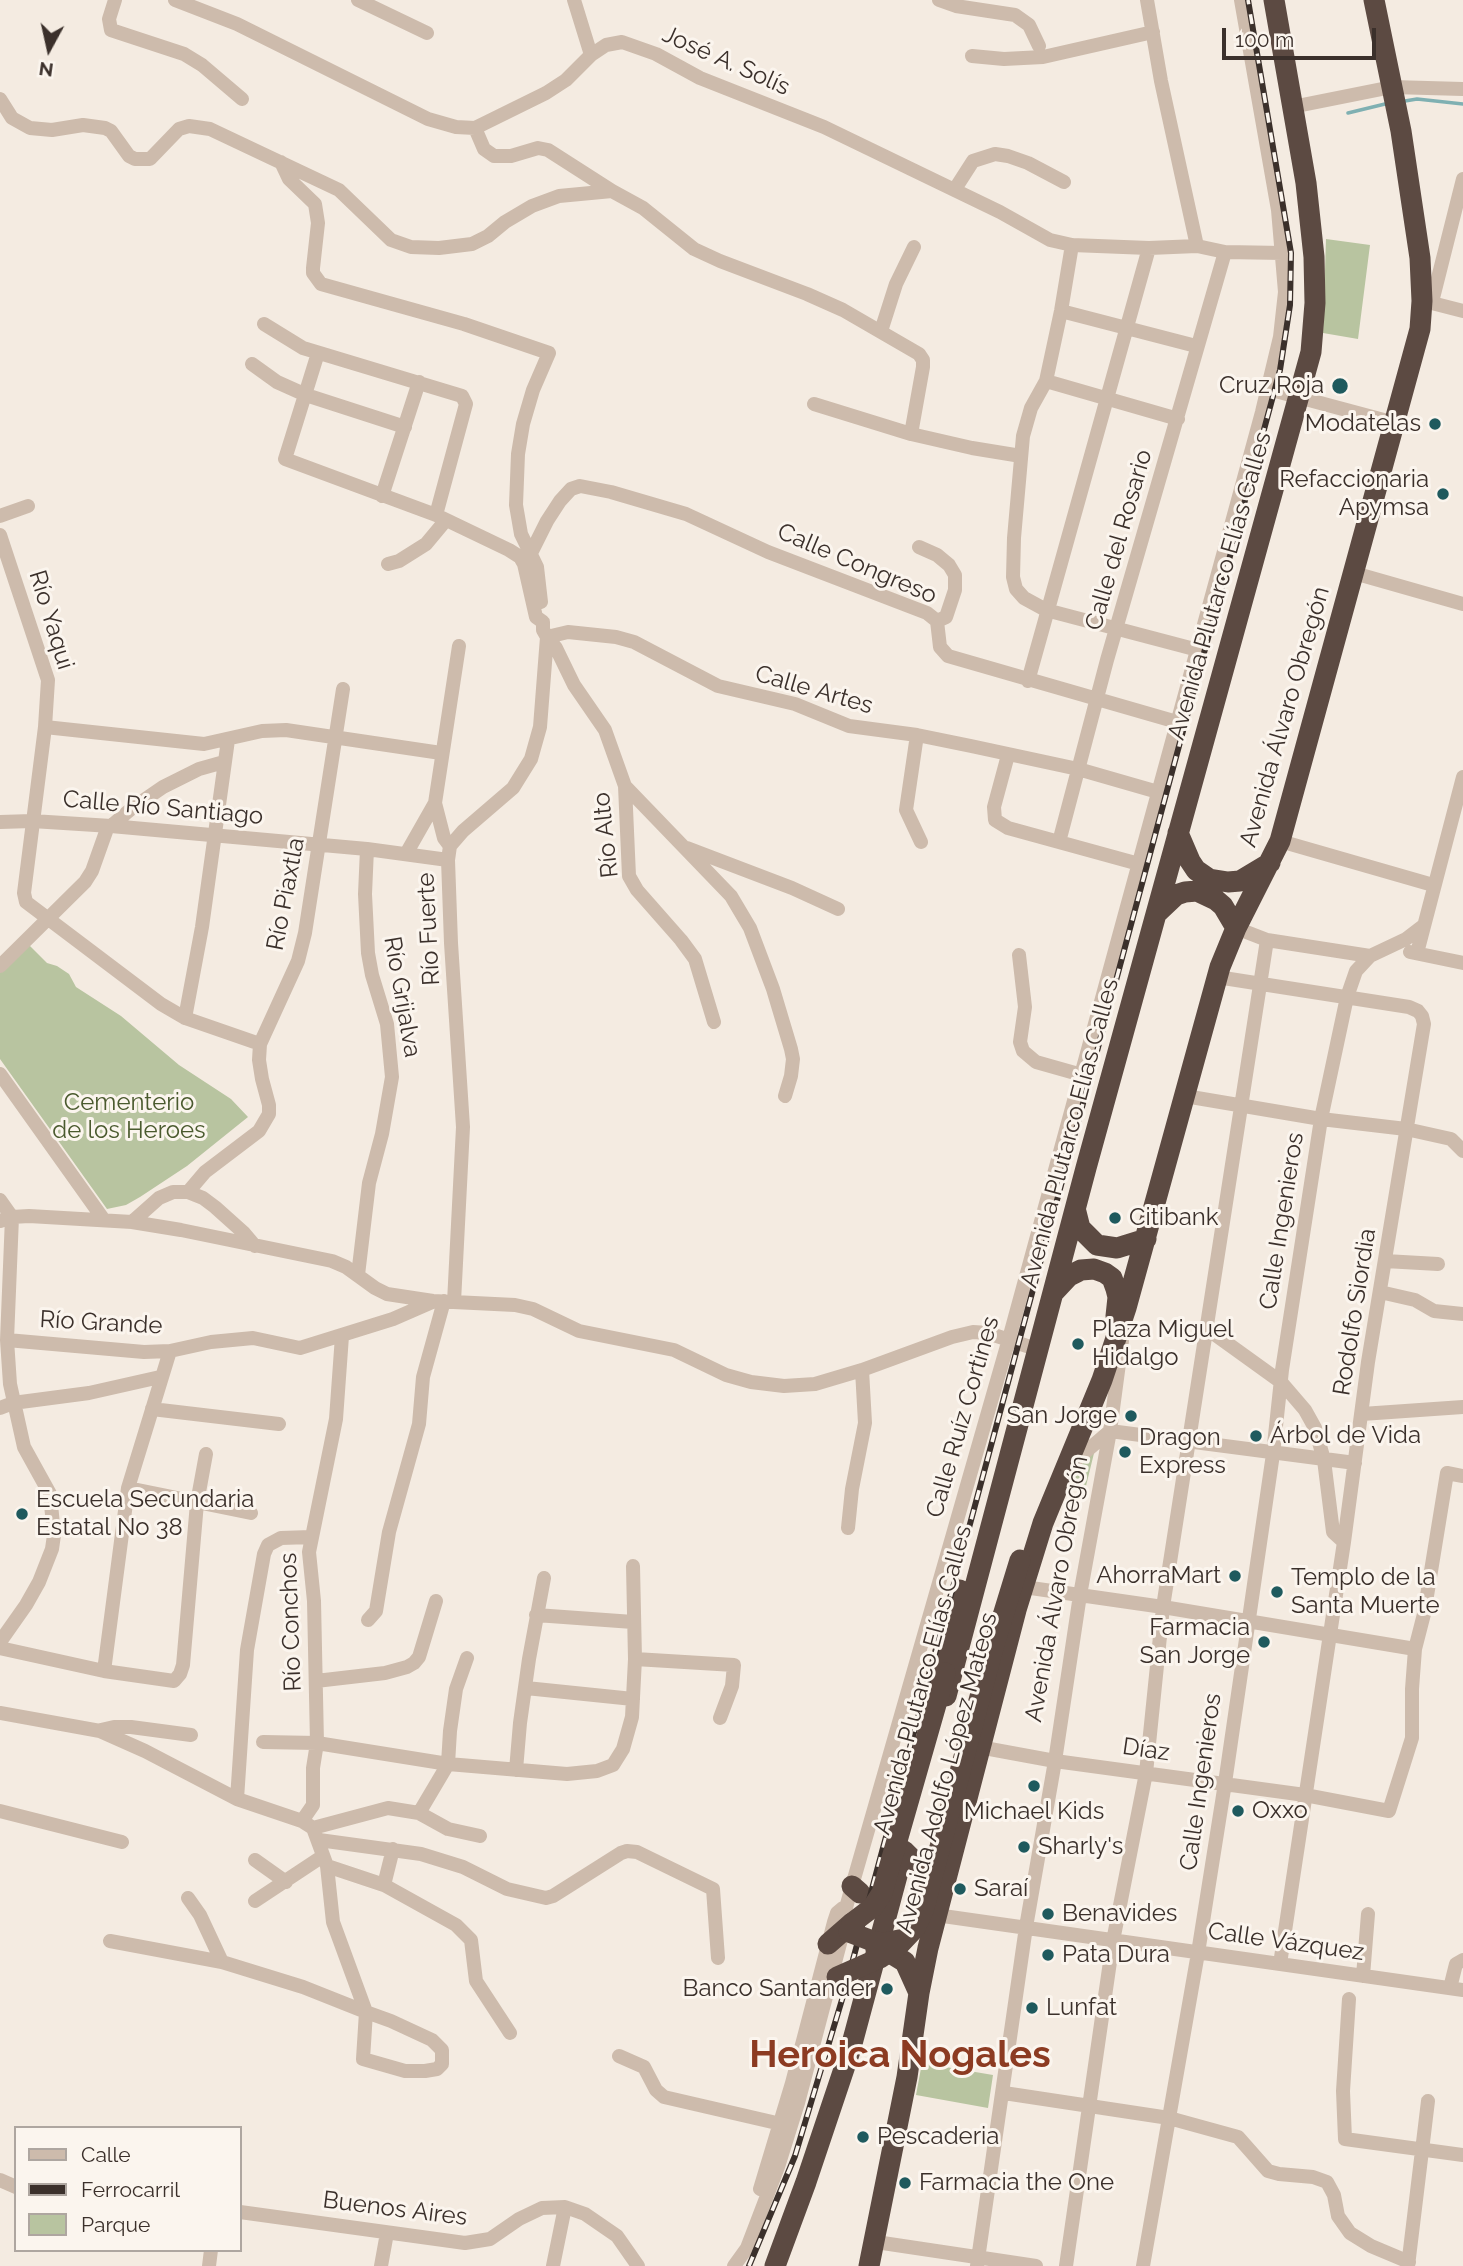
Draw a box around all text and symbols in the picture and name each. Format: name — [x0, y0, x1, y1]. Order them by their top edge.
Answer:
north arrow — [14, 14, 84, 84]
scale bar — [1225, 14, 1379, 58]
street label: José A. Solís — [658, 20, 794, 102]
text: 100 m — [1235, 27, 1294, 52]
text: N — [37, 58, 55, 82]
place label: Cruz Roja — [1219, 372, 1324, 400]
marker: Cruz Roja — [1330, 376, 1350, 396]
place label: Modatelas — [1305, 410, 1421, 438]
marker: Modatelas — [1427, 416, 1443, 432]
street label: Avenida Plutarco Elías Calles — [1162, 429, 1278, 743]
street label: Calle del Rosario — [1079, 446, 1159, 634]
place label: Refaccionaria Apymsa — [1279, 466, 1429, 522]
marker: Refaccionaria Apymsa — [1435, 486, 1451, 502]
street label: Calle Congreso — [773, 517, 941, 611]
street label: Río Yaqui — [22, 567, 80, 673]
street label: Avenida Álvaro Obregón — [1234, 583, 1336, 851]
street label: Calle Artes — [752, 659, 876, 721]
street label: Calle Río Santiago — [62, 785, 264, 831]
street label: Río Alto — [587, 791, 625, 879]
street label: Río Piaxtla — [261, 835, 311, 953]
street label: Río Fuerte — [412, 872, 446, 986]
street label: Río Grijalva — [377, 934, 427, 1060]
street label: Avenida Plutarco Elías Calles — [1015, 975, 1125, 1291]
park label: Cementerio de los Heroes — [52, 1089, 206, 1145]
street label: Calle Ingenieros — [1254, 1130, 1310, 1312]
place label: Citibank — [1129, 1204, 1219, 1232]
marker: Citibank — [1107, 1210, 1123, 1226]
street label: Rodolfo Siordia — [1328, 1226, 1382, 1398]
street label: Río Grande — [39, 1305, 163, 1341]
street label: Calle Ruíz Cortines — [921, 1313, 1005, 1521]
place label: Plaza Miguel Hidalgo — [1092, 1316, 1234, 1372]
marker: Plaza Miguel Hidalgo — [1070, 1336, 1086, 1352]
place label: San Jorge — [1007, 1402, 1117, 1430]
marker: San Jorge — [1123, 1408, 1139, 1424]
place label: Árbol de Vida — [1270, 1422, 1421, 1450]
place label: Dragon Express — [1139, 1424, 1226, 1480]
marker: Árbol de Vida — [1248, 1428, 1264, 1444]
marker: Dragon Express — [1117, 1444, 1133, 1460]
street label: Avenida Álvaro Obregón — [1019, 1454, 1095, 1724]
place label: Escuela Secundaria Estatal No 38 — [36, 1486, 254, 1542]
marker: Escuela Secundaria Estatal No 38 — [14, 1506, 30, 1522]
street label: Avenida Plutarco Elías Calles — [868, 1522, 978, 1838]
street label: Río Conchos — [274, 1552, 308, 1692]
place label: AhorraMart — [1096, 1562, 1221, 1590]
place label: Templo de la Santa Muerte — [1291, 1564, 1439, 1620]
marker: AhorraMart — [1227, 1568, 1243, 1584]
marker: Templo de la Santa Muerte — [1269, 1584, 1285, 1600]
street label: Avenida Adolfo López Mateos — [890, 1609, 1004, 1937]
place label: Farmacia San Jorge — [1140, 1614, 1250, 1670]
marker: Farmacia San Jorge — [1256, 1634, 1272, 1650]
street label: Calle Ingenieros — [1174, 1691, 1228, 1873]
street label: Díaz — [1121, 1732, 1171, 1768]
marker: Michael Kids — [1026, 1778, 1042, 1794]
place label: Oxxo — [1252, 1797, 1308, 1825]
place label: Michael Kids — [964, 1798, 1104, 1826]
marker: Oxxo — [1230, 1803, 1246, 1819]
place label: Sharly's — [1038, 1833, 1123, 1861]
marker: Sharly's — [1016, 1839, 1032, 1855]
place label: Saraí — [974, 1875, 1028, 1903]
marker: Saraí — [952, 1881, 968, 1897]
place label: Benavides — [1062, 1900, 1177, 1928]
marker: Benavides — [1040, 1906, 1056, 1922]
street label: Calle Vázquez — [1206, 1917, 1366, 1967]
place label: Pata Dura — [1062, 1941, 1170, 1969]
marker: Pata Dura — [1040, 1947, 1056, 1963]
place label: Banco Santander — [682, 1975, 873, 2003]
marker: Banco Santander — [879, 1981, 895, 1997]
place label: Lunfat — [1046, 1994, 1117, 2022]
marker: Lunfat — [1024, 2000, 1040, 2016]
district label: Heroica Nogales — [749, 2033, 1051, 2079]
place label: Pescaderia — [877, 2123, 999, 2151]
legend — [14, 2126, 242, 2252]
marker: Pescaderia — [855, 2129, 871, 2145]
text: Calle — [81, 2142, 131, 2167]
place label: Farmacia the One — [919, 2169, 1114, 2197]
marker: Farmacia the One — [897, 2175, 913, 2191]
text: Ferrocarril — [81, 2177, 180, 2202]
street label: Buenos Aires — [321, 2186, 469, 2232]
text: Parque — [81, 2212, 150, 2237]

